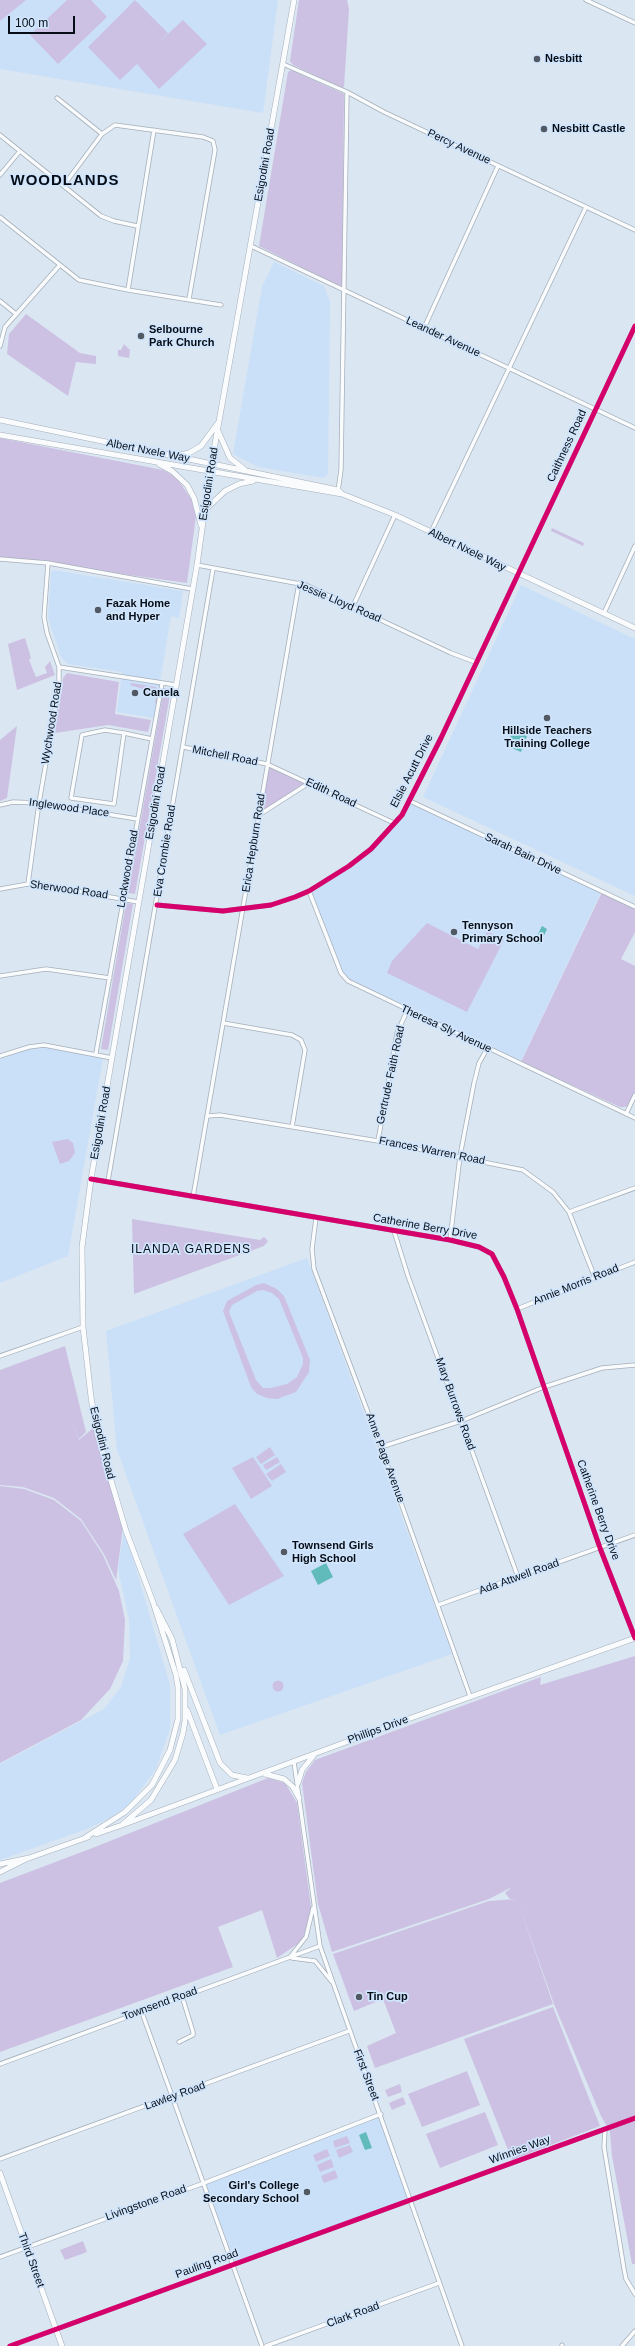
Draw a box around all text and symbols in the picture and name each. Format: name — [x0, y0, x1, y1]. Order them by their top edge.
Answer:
scale bar — [10, 8, 77, 34]
text: 100 m — [15, 16, 48, 30]
place label: Nesbitt — [545, 52, 582, 66]
marker: Nesbitt — [532, 54, 542, 64]
place label: Nesbitt Castle — [552, 122, 625, 136]
marker: Nesbitt Castle — [539, 124, 549, 134]
street label: Esigodini Road — [252, 127, 278, 203]
street label: Percy Avenue — [425, 127, 493, 167]
district label: WOODLANDS — [11, 172, 119, 190]
street label: Leander Avenue — [404, 314, 482, 360]
place label: Selbourne Park Church — [149, 323, 214, 349]
marker: Selbourne Park Church — [136, 331, 146, 341]
street label: Caithness Road — [544, 408, 590, 484]
street label: Albert Nxele Way — [105, 436, 191, 466]
street label: Esigodini Road — [197, 446, 221, 522]
street label: Albert Nxele Way — [426, 526, 508, 574]
street label: Jessie Lloyd Road — [295, 578, 383, 626]
place label: Fazak Home and Hyper — [106, 597, 170, 623]
marker: Fazak Home and Hyper — [93, 605, 103, 615]
street label: Wychwood Road — [39, 681, 65, 765]
place label: Canela — [143, 686, 179, 700]
marker: Canela — [130, 688, 140, 698]
marker: Hillside Teachers Training College — [542, 713, 552, 723]
place label: Hillside Teachers Training College — [502, 724, 592, 750]
street label: Elsie Acutt Drive — [388, 732, 436, 810]
street label: Mitchell Road — [191, 743, 259, 769]
street label: Esigodini Road — [143, 765, 169, 841]
street label: Edith Road — [304, 776, 358, 810]
street label: Erica Hepburn Road — [240, 793, 268, 893]
street label: Inglewood Place — [28, 796, 110, 820]
street label: Eva Crombie Road — [151, 804, 179, 898]
street label: Lockwood Road — [115, 829, 141, 909]
street label: Sarah Bain Drive — [483, 830, 563, 878]
street label: Sherwood Road — [29, 878, 109, 902]
place label: Tennyson Primary School — [462, 919, 543, 945]
marker: Tennyson Primary School — [449, 927, 459, 937]
street label: Theresa Sly Avenue — [398, 1002, 494, 1056]
street label: Gertrude Faith Road — [374, 1025, 408, 1125]
street label: Esigodini Road — [88, 1085, 114, 1161]
street label: Frances Warren Road — [378, 1134, 486, 1168]
street label: Catherine Berry Drive — [372, 1211, 478, 1243]
district label: ILANDA GARDENS — [131, 1243, 251, 1257]
street label: Annie Morris Road — [531, 1262, 621, 1308]
street label: Mary Burrows Road — [432, 1356, 478, 1452]
street label: Esigodini Road — [87, 1406, 117, 1480]
street label: Anne Page Avenue — [363, 1411, 407, 1505]
street label: Catherine Berry Drive — [574, 1458, 622, 1562]
place label: Townsend Girls High School — [292, 1539, 374, 1565]
marker: Townsend Girls High School — [279, 1547, 289, 1557]
street label: Ada Attwell Road — [477, 1556, 561, 1598]
street label: Phillips Drive — [346, 1713, 410, 1747]
street label: Townsend Road — [121, 1984, 199, 2024]
place label: Tin Cup — [367, 1990, 408, 2004]
marker: Tin Cup — [354, 1992, 364, 2002]
street label: First Street — [350, 2048, 382, 2102]
street label: Lawley Road — [143, 2079, 207, 2113]
street label: Winnies Way — [488, 2133, 552, 2167]
place label: Girl's College Secondary School — [203, 2179, 299, 2205]
street label: Livingstone Road — [104, 2182, 188, 2224]
marker: Girl's College Secondary School — [302, 2187, 312, 2197]
street label: Third Street — [15, 2231, 47, 2289]
street label: Pauling Road — [174, 2247, 240, 2281]
street label: Clark Road — [325, 2299, 381, 2331]

